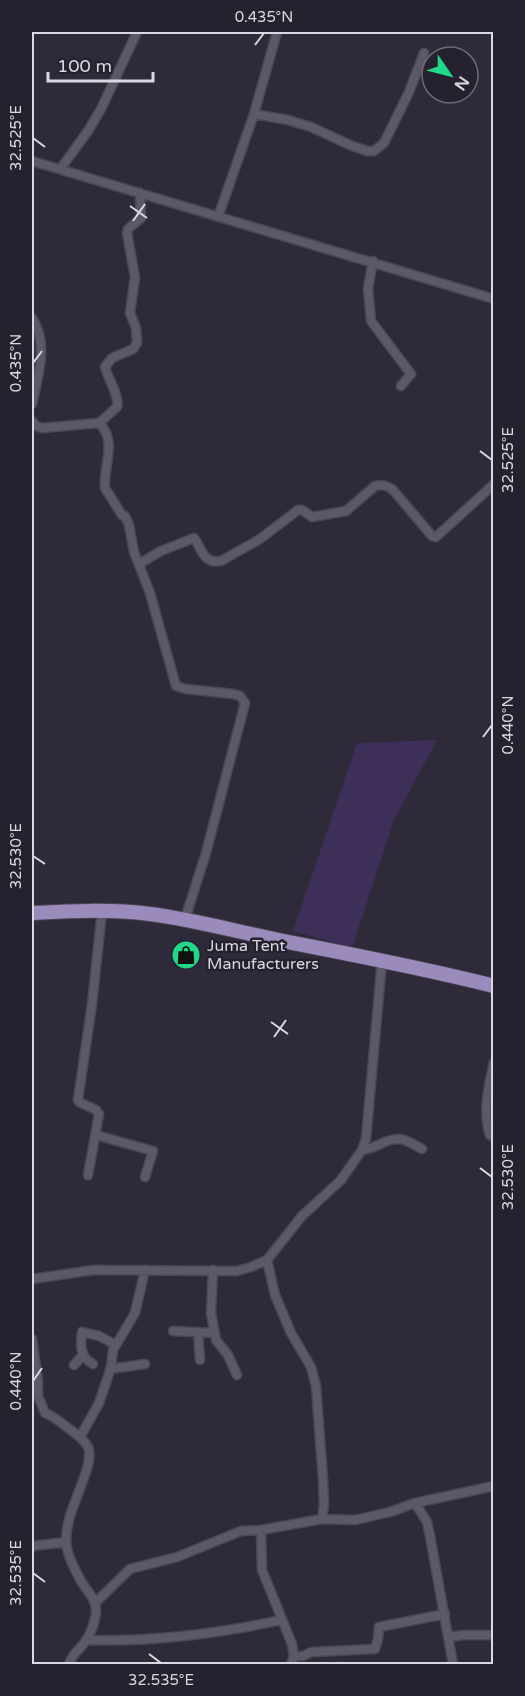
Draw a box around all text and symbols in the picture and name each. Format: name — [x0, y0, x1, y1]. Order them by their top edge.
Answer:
text: 0.435°N — [235, 8, 293, 26]
scale bar — [48, 45, 153, 83]
north arrow — [420, 45, 480, 105]
text: 100 m — [57, 55, 112, 77]
text: N — [450, 72, 473, 94]
text: 32.525°E — [7, 105, 25, 171]
text: 0.435°N — [7, 334, 25, 392]
text: 32.525°E — [499, 427, 517, 493]
text: 0.440°N — [499, 696, 517, 755]
text: 32.530°E — [7, 823, 25, 889]
place label: Juma Tent Manufacturers — [207, 936, 319, 974]
shop icon: Juma Tent Manufacturers — [170, 939, 202, 971]
text: 32.530°E — [499, 1144, 517, 1210]
text: 0.440°N — [7, 1352, 25, 1411]
text: 32.535°E — [7, 1540, 25, 1606]
text: 32.535°E — [128, 1671, 194, 1689]

